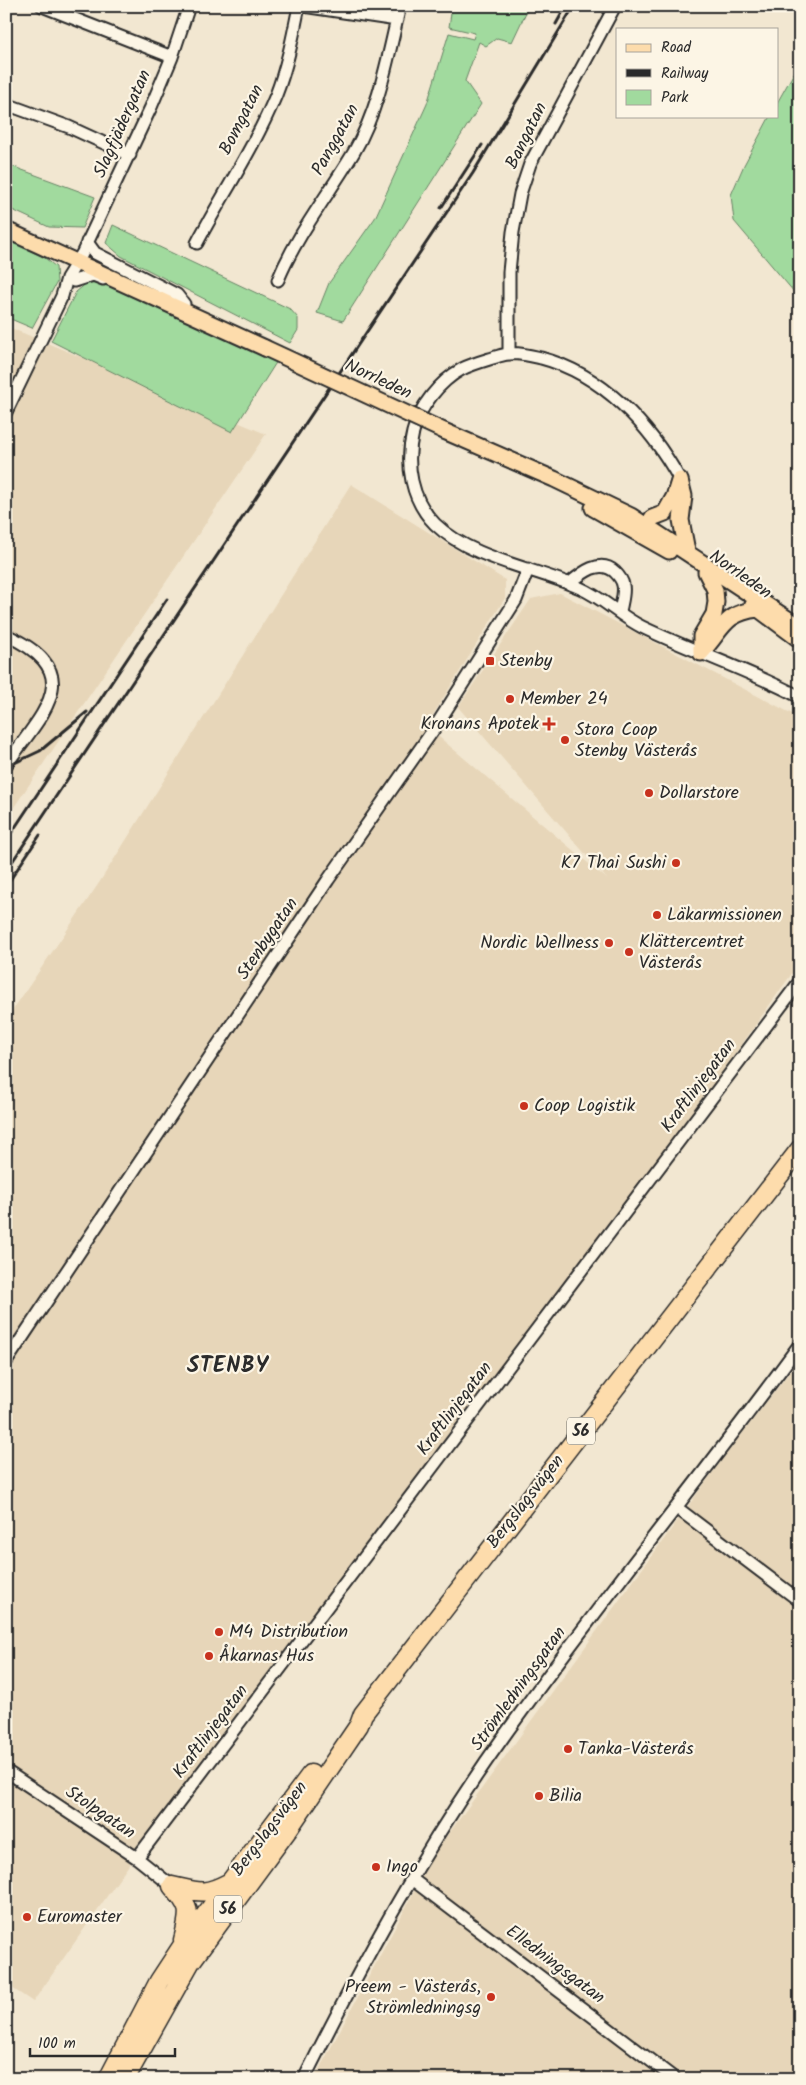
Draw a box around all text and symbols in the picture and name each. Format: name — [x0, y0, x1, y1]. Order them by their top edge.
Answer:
legend — [616, 28, 778, 118]
text: Road — [661, 36, 692, 60]
text: Railway — [661, 62, 709, 86]
street label: Slagfjädergatan — [86, 65, 160, 183]
street label: Bomgatan — [212, 80, 272, 160]
text: Park — [661, 86, 689, 110]
street label: Bangatan — [498, 98, 556, 174]
street label: Panggatan — [304, 99, 368, 181]
street label: Norrleden — [339, 352, 417, 408]
street label: Norrleden — [702, 543, 778, 607]
place label: Stenby — [500, 647, 553, 676]
marker: Stenby — [484, 655, 496, 667]
place label: Member 24 — [520, 685, 608, 714]
marker: Member 24 — [504, 693, 516, 705]
place label: Kronans Apotek — [421, 710, 540, 739]
place label: Stora Coop Stenby Västerås — [575, 716, 698, 766]
marker: Kronans Apotek — [543, 718, 555, 730]
marker: Stora Coop Stenby Västerås — [559, 734, 571, 746]
place label: Dollarstore — [659, 779, 739, 808]
marker: Dollarstore — [643, 787, 655, 799]
place label: K7 Thai Sushi — [561, 849, 667, 878]
marker: K7 Thai Sushi — [670, 857, 682, 869]
street label: Stenbygatan — [230, 892, 306, 986]
place label: Läkarmissionen — [667, 901, 782, 930]
marker: Läkarmissionen — [651, 909, 663, 921]
place label: Klättercentret Västerås — [639, 928, 745, 978]
place label: Nordic Wellness — [480, 929, 599, 958]
marker: Nordic Wellness — [603, 937, 615, 949]
marker: Klättercentret Västerås — [623, 946, 635, 958]
street label: Kraftlinjegatan — [654, 1033, 744, 1139]
place label: Coop Logistik — [534, 1092, 636, 1121]
marker: Coop Logistik — [518, 1100, 530, 1112]
district label: STENBY — [187, 1349, 270, 1384]
street label: Kraftlinjegatan — [410, 1356, 500, 1462]
road number: 56 — [567, 1418, 595, 1444]
street label: Bergslagsvägen — [480, 1448, 572, 1556]
place label: M4 Distribution — [229, 1618, 348, 1647]
street label: Strömledningsgatan — [464, 1621, 574, 1757]
marker: M4 Distribution — [213, 1626, 225, 1638]
place label: Åkarnas Hus — [219, 1642, 314, 1671]
marker: Åkarnas Hus — [203, 1650, 215, 1662]
street label: Kraftlinjegatan — [166, 1679, 256, 1785]
place label: Tanka-Västerås — [578, 1735, 694, 1764]
marker: Tanka-Västerås — [562, 1743, 574, 1755]
street label: Bergslagsvägen — [224, 1775, 316, 1883]
street label: Stolpgatan — [59, 1779, 141, 1847]
place label: Bilia — [549, 1782, 582, 1811]
marker: Bilia — [533, 1790, 545, 1802]
place label: Ingo — [386, 1853, 418, 1882]
marker: Ingo — [370, 1861, 382, 1873]
road number: 56 — [214, 1896, 242, 1922]
place label: Euromaster — [37, 1903, 123, 1932]
marker: Euromaster — [21, 1911, 33, 1923]
street label: Elledningsgatan — [499, 1918, 611, 2012]
place label: Preem - Västerås, Strömledningsg — [345, 1973, 481, 2023]
marker: Preem - Västerås, Strömledningsg — [485, 1991, 497, 2003]
scale bar — [30, 2025, 175, 2057]
text: 100 m — [38, 2032, 76, 2056]

